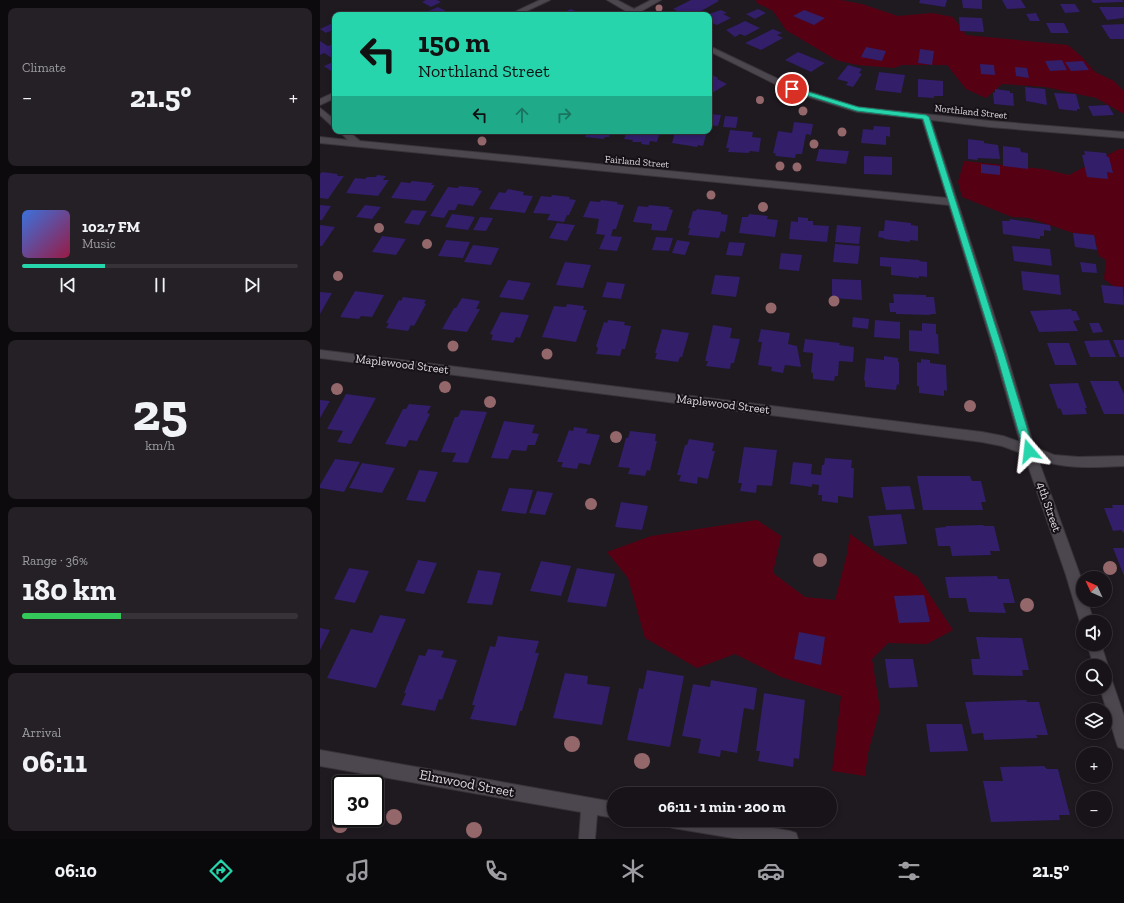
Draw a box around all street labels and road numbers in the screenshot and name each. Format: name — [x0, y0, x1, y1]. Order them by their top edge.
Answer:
street label: Northland Street — [934, 102, 1008, 122]
street label: Fairland Street — [604, 153, 670, 171]
street label: Maplewood Street — [355, 351, 450, 377]
street label: Maplewood Street — [676, 391, 771, 417]
street label: 4th Street — [1034, 480, 1064, 534]
street label: Elmwood Street — [418, 766, 517, 801]

